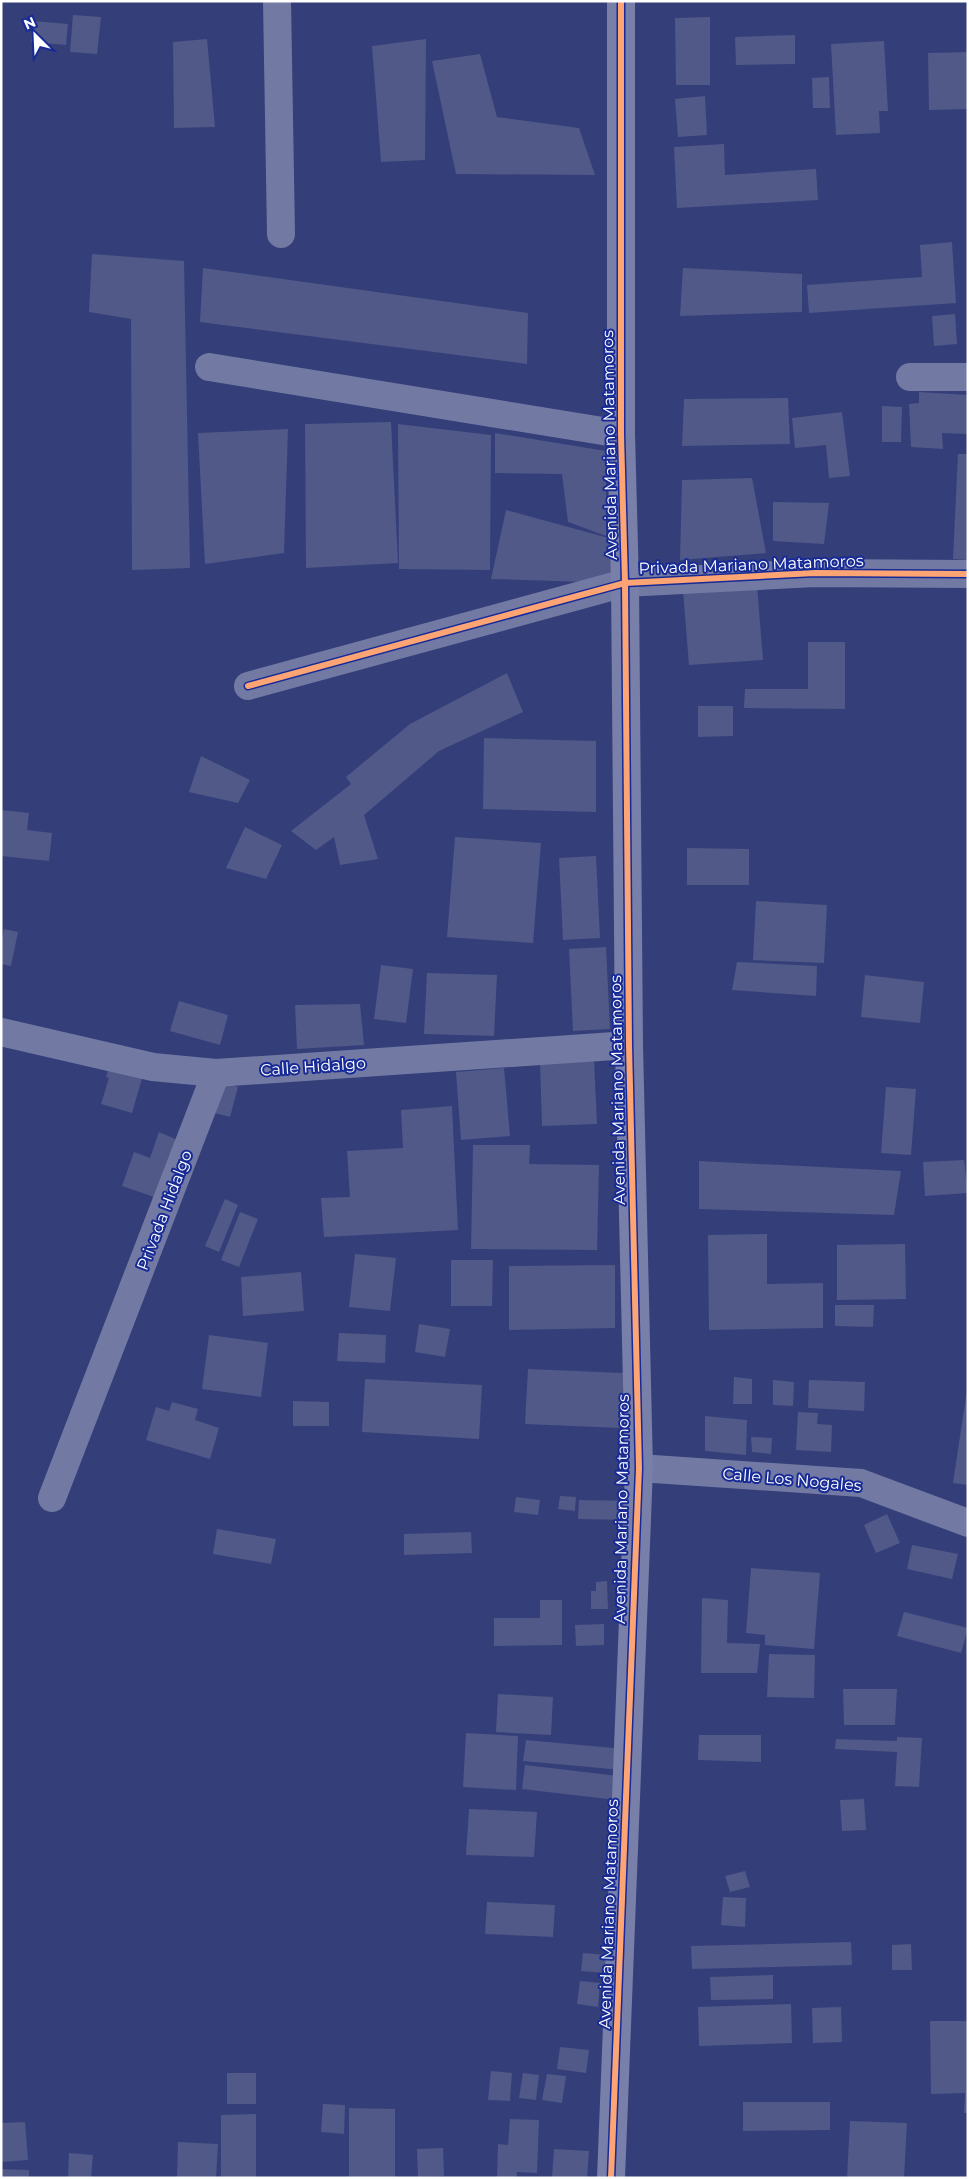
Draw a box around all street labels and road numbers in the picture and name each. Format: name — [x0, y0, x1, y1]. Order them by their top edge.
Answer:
street label: Avenida Mariano Matamoros — [598, 330, 621, 560]
street label: Privada Mariano Matamoros — [638, 551, 864, 578]
street label: Avenida Mariano Matamoros — [606, 975, 629, 1205]
street label: Calle Hidalgo — [259, 1053, 367, 1080]
street label: Privada Hidalgo — [133, 1148, 196, 1273]
street label: Avenida Mariano Matamoros — [610, 1394, 633, 1624]
street label: Calle Los Nogales — [722, 1464, 863, 1495]
street label: Avenida Mariano Matamoros — [595, 1799, 622, 2029]

